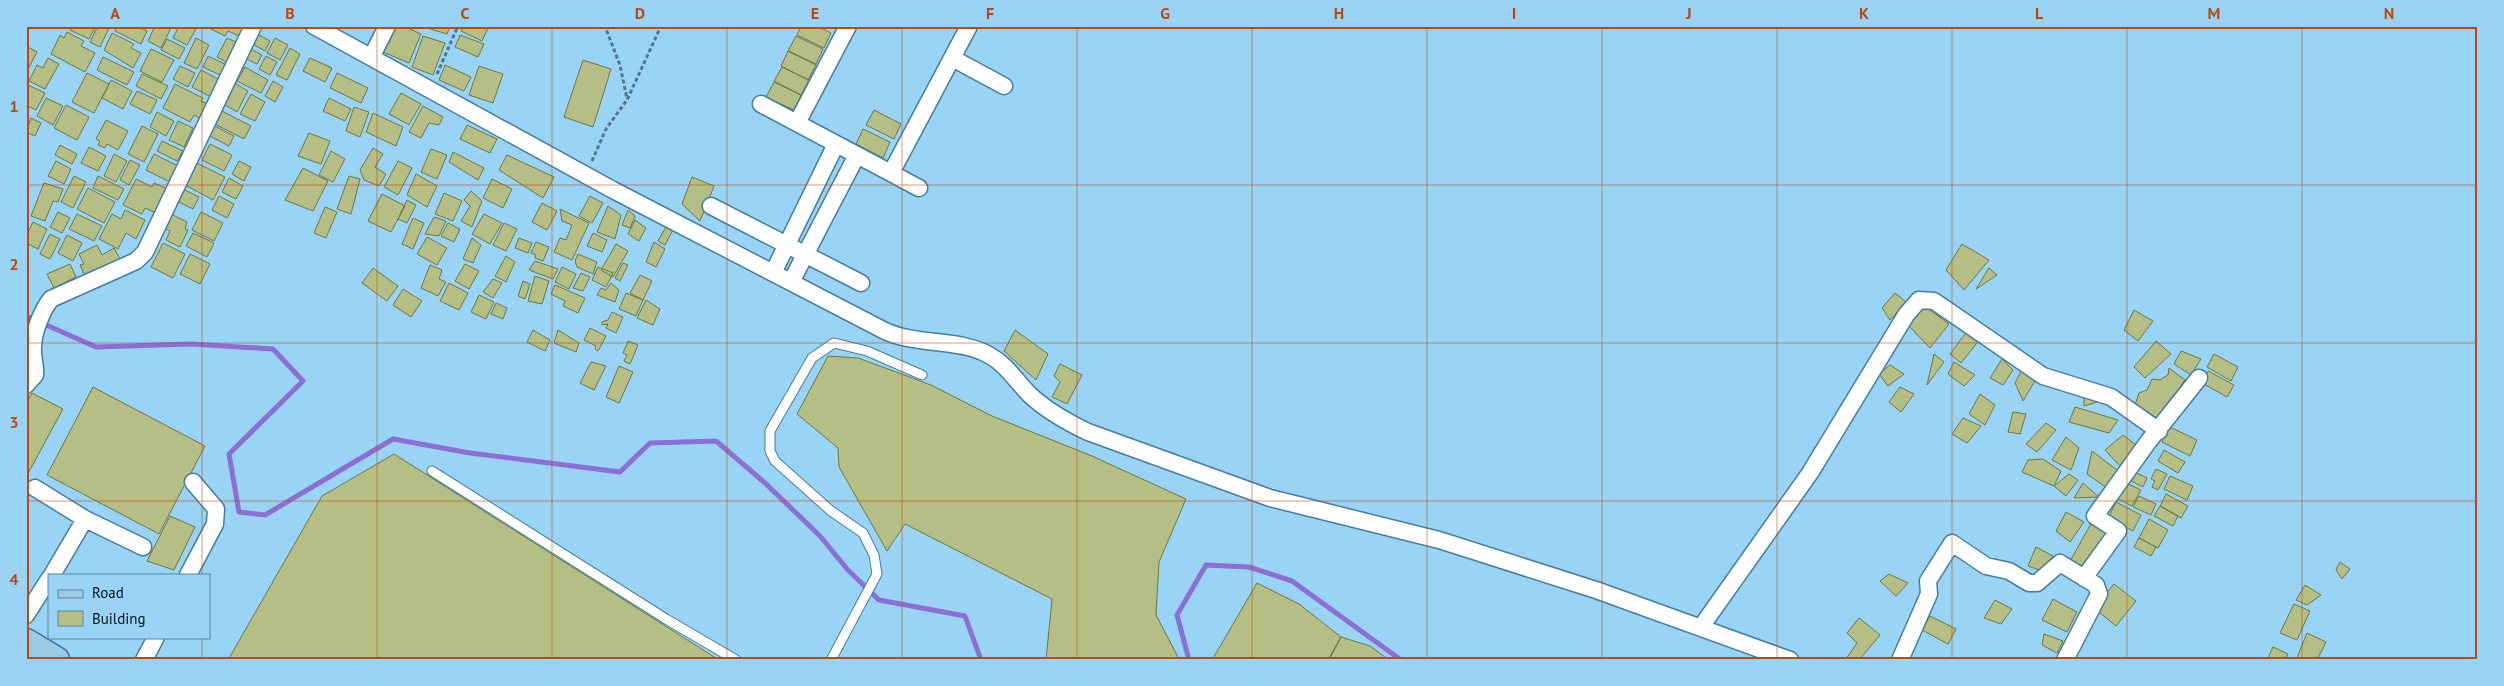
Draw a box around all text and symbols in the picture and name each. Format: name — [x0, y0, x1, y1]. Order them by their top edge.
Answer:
text: A — [110, 3, 120, 23]
text: B — [285, 3, 295, 23]
text: C — [461, 3, 470, 23]
text: D — [635, 3, 645, 23]
text: E — [811, 3, 819, 23]
text: F — [986, 3, 994, 23]
text: G — [1160, 3, 1170, 23]
text: H — [1334, 3, 1344, 23]
text: I — [1512, 3, 1516, 23]
text: J — [1685, 3, 1692, 23]
text: K — [1859, 3, 1869, 23]
text: L — [2035, 3, 2044, 23]
text: M — [2208, 3, 2220, 23]
text: N — [2384, 3, 2394, 23]
text: 1 — [9, 96, 19, 116]
text: 2 — [9, 254, 19, 274]
text: 3 — [9, 412, 19, 432]
text: 4 — [9, 569, 19, 589]
legend — [48, 574, 210, 638]
text: Road — [92, 583, 124, 602]
text: Building — [92, 609, 146, 628]

